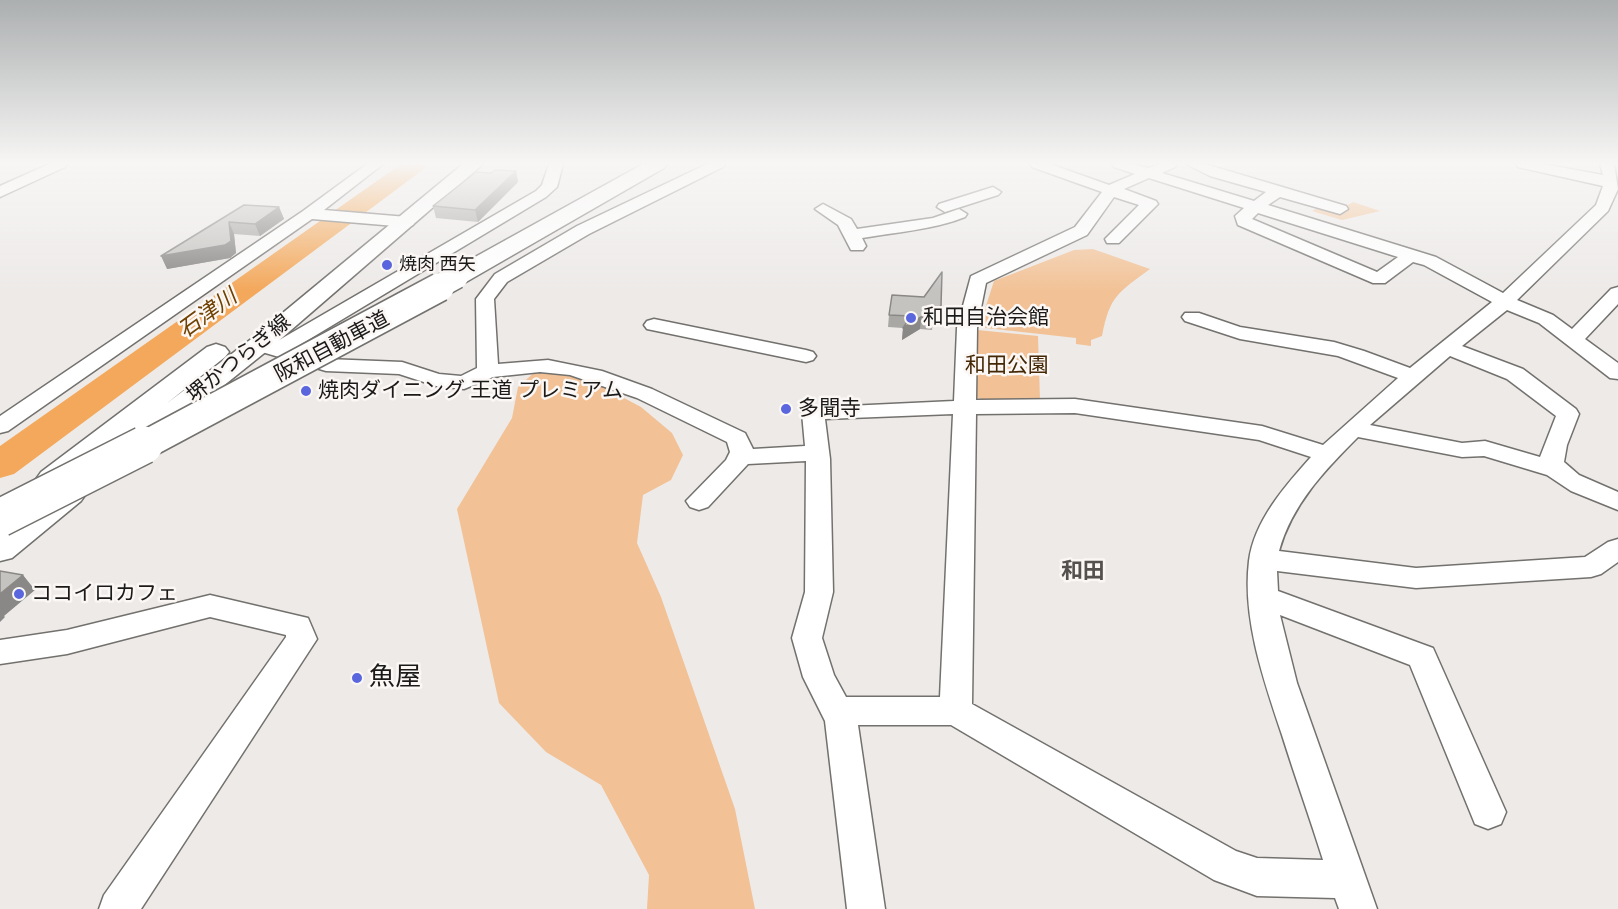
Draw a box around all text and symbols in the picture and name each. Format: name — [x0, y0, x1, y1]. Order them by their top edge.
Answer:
place label: 焼肉 西矢 — [399, 254, 476, 276]
marker: 焼肉 西矢 — [380, 258, 394, 272]
water label: 石津川 — [174, 284, 242, 344]
place label: 和田自治会館 — [923, 305, 1049, 331]
street label: 阪和自動車道 — [270, 306, 394, 388]
street label: 堺かつらぎ線 — [182, 310, 296, 408]
marker: 和田自治会館 — [904, 311, 918, 325]
park label: 和田公園 — [965, 353, 1049, 379]
place label: 焼肉ダイニング 王道 プレミアム — [318, 378, 623, 404]
marker: 焼肉ダイニング 王道 プレミアム — [299, 384, 313, 398]
place label: 多聞寺 — [798, 396, 861, 422]
marker: 多聞寺 — [779, 402, 793, 416]
district label: 和田 — [1061, 559, 1105, 585]
place label: ココイロカフェ — [31, 581, 178, 607]
marker: ココイロカフェ — [12, 587, 26, 601]
place label: 魚屋 — [369, 662, 421, 694]
marker: 魚屋 — [350, 671, 364, 685]

